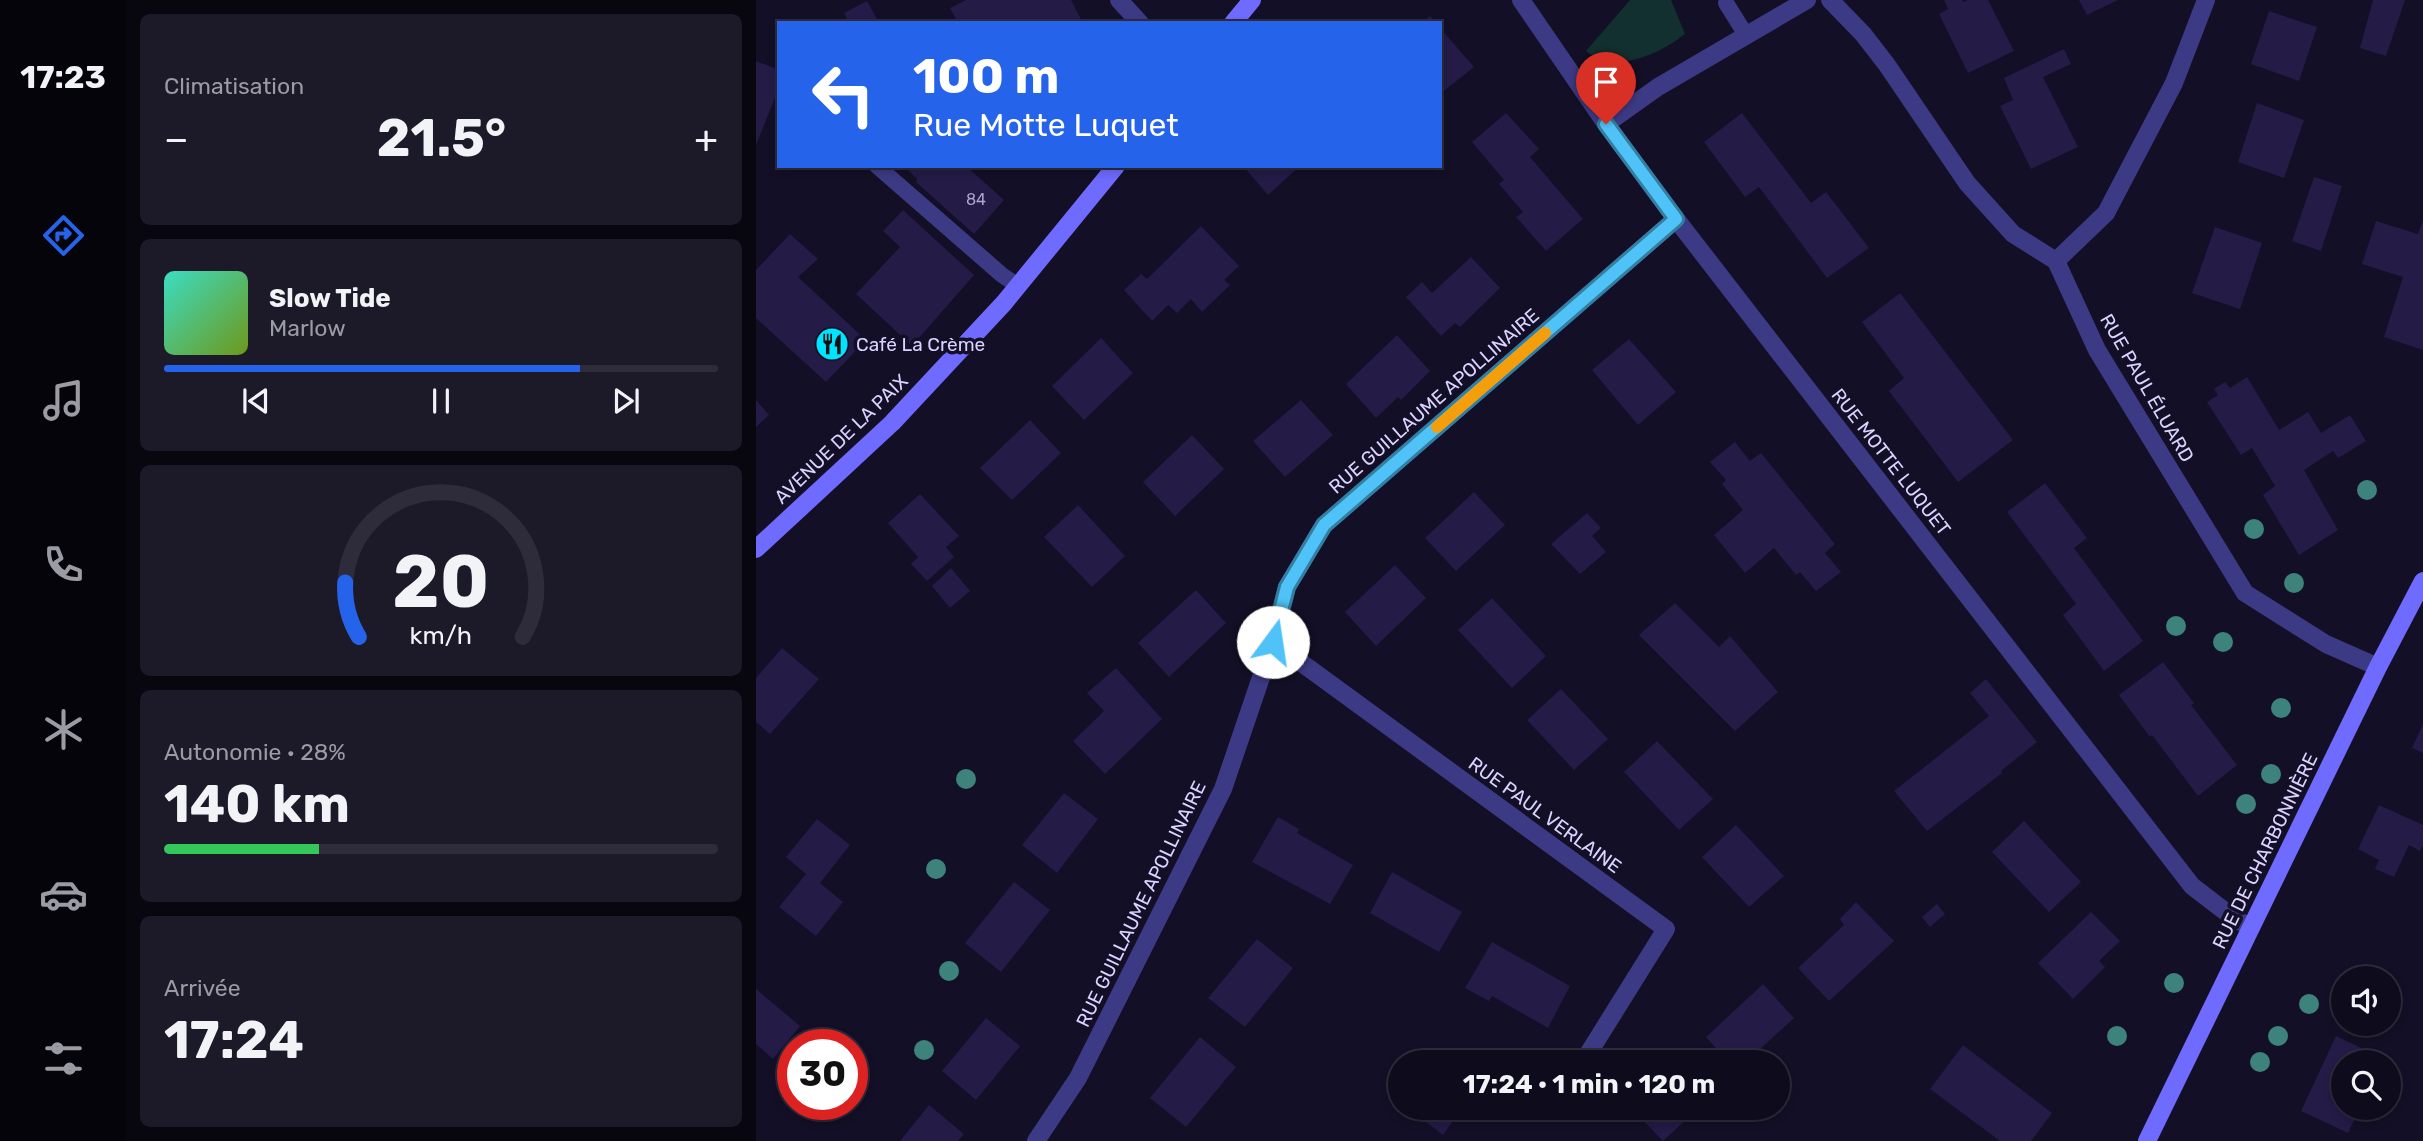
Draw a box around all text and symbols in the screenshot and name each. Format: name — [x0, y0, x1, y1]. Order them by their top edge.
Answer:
text: 100 m — [913, 47, 1059, 105]
icon: left — [798, 49, 889, 140]
pin — [1576, 52, 1636, 124]
text: 17:23 — [20, 58, 106, 96]
icon: arrive — [1587, 63, 1625, 101]
text: Climatisation — [164, 72, 304, 100]
text: Rue Motte Luquet — [913, 106, 1179, 144]
text: 21.5° — [377, 107, 506, 169]
text: − — [164, 116, 189, 162]
text: + — [694, 116, 718, 162]
house number: 84 — [966, 190, 986, 209]
icon: directions — [39, 211, 88, 260]
text: Slow Tide — [269, 283, 391, 314]
street label: RUE GUILLAUME APOLLINAIRE — [1324, 303, 1544, 499]
street label: RUE PAUL ÉLUARD — [2095, 310, 2199, 466]
text: Marlow — [269, 314, 346, 342]
restaurant icon: Café La Crème — [813, 325, 851, 363]
place label: Café La Crème — [856, 333, 985, 356]
street label: AVENUE DE LA PAIX — [769, 369, 913, 509]
icon: music — [39, 376, 88, 425]
icon: previous — [237, 382, 275, 420]
icon: pause — [422, 382, 460, 420]
icon: next — [607, 382, 645, 420]
street label: RUE MOTTE LUQUET — [1826, 384, 1956, 540]
text: 20 — [393, 539, 489, 625]
icon: phone — [39, 540, 88, 589]
position arrow — [1236, 605, 1310, 679]
text: km/h — [410, 620, 472, 649]
icon: climate — [39, 705, 88, 754]
text: Autonomie · 28% — [164, 738, 346, 766]
street label: RUE DE CHARBONNIÈRE — [2207, 749, 2323, 953]
street label: RUE PAUL VERLAINE — [1464, 752, 1626, 878]
text: 140 km — [164, 773, 350, 835]
street label: RUE GUILLAUME APOLLINAIRE — [1071, 777, 1211, 1031]
icon: car — [39, 870, 88, 919]
map controls — [2331, 966, 2401, 1120]
button: sound — [2331, 966, 2401, 1036]
text: Arrivée — [164, 974, 241, 1002]
text: 17:24 — [164, 1009, 304, 1071]
speed limit sign: 30 — [777, 1029, 868, 1120]
icon: filters — [39, 1034, 88, 1083]
button: search — [2331, 1050, 2401, 1120]
text: 17:24 · 1 min · 120 m — [1463, 1069, 1715, 1100]

